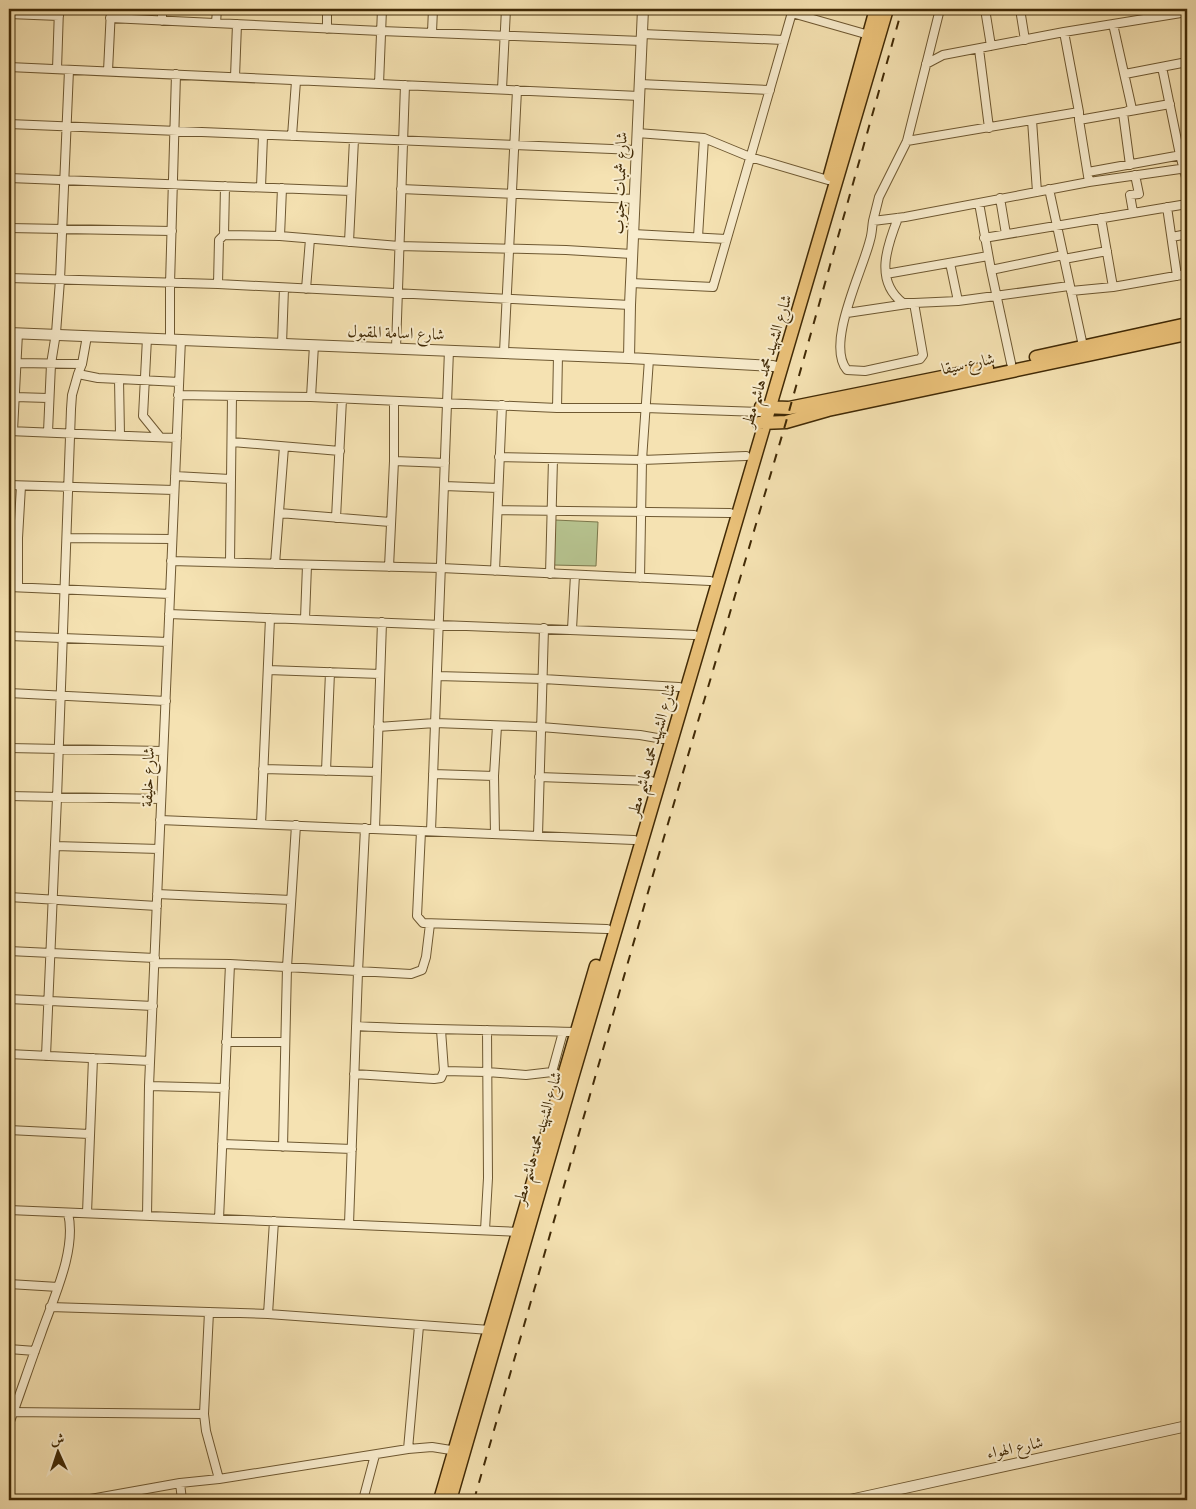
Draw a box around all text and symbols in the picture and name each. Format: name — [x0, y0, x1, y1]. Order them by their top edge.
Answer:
street label: شارع شمبات جنوب — [608, 131, 635, 235]
street label: شارع الشهيد محمد هاشم مطر — [737, 292, 802, 433]
street label: شارع اسامة المقبول — [347, 321, 445, 348]
street label: شارع سيقا — [940, 349, 997, 382]
street label: شارع الشهيد محمد هاشم مطر — [623, 681, 686, 822]
street label: شارع خليفة — [137, 747, 162, 807]
street label: شارع الشهيد محمد هاشم مطر — [509, 1069, 572, 1210]
north arrow — [32, 1426, 82, 1476]
text: ش — [50, 1431, 65, 1448]
street label: شارع الهواء — [985, 1432, 1046, 1467]

